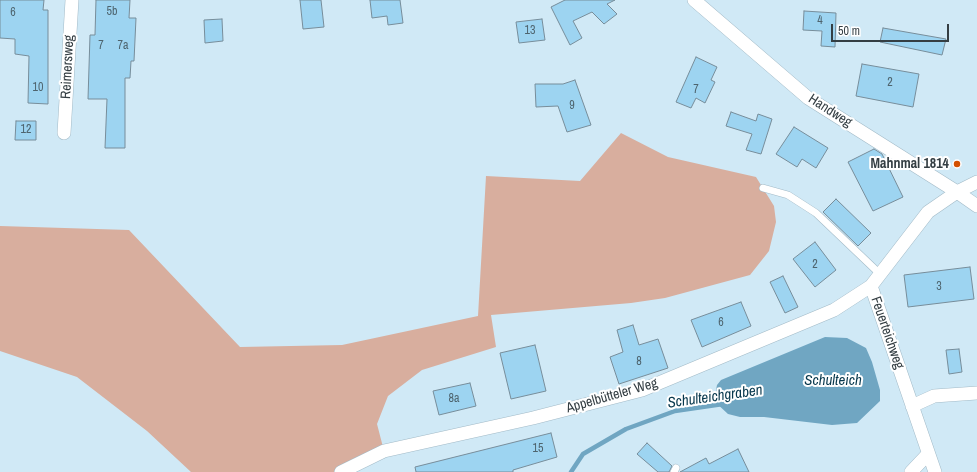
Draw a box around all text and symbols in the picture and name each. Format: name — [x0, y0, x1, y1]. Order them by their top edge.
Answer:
house number: 5b — [107, 5, 117, 19]
house number: 6 — [10, 6, 16, 20]
house number: 4 — [817, 14, 823, 28]
scale bar — [833, 16, 951, 42]
text: 50 m — [838, 23, 860, 39]
house number: 13 — [525, 24, 535, 38]
street label: Reimersweg — [58, 34, 78, 100]
house number: 7 — [98, 39, 104, 53]
house number: 7a — [118, 39, 128, 53]
house number: 2 — [887, 76, 893, 90]
house number: 10 — [33, 81, 43, 95]
house number: 7 — [693, 83, 699, 97]
street label: Handweg — [805, 91, 855, 131]
house number: 9 — [569, 99, 575, 113]
house number: 12 — [21, 123, 31, 137]
place label: Mahnmal 1814 — [871, 156, 949, 172]
marker: Mahnmal 1814 — [952, 159, 962, 169]
house number: 2 — [812, 258, 818, 272]
house number: 3 — [936, 280, 942, 294]
street label: Feuerteichweg — [867, 295, 907, 371]
house number: 6 — [718, 316, 724, 330]
house number: 8 — [636, 355, 642, 369]
water label: Schulteich — [804, 372, 862, 390]
street label: Appelbütteler Weg — [564, 375, 660, 417]
water label: Schulteichgraben — [666, 381, 764, 413]
house number: 8a — [449, 392, 459, 406]
house number: 15 — [533, 442, 543, 456]

